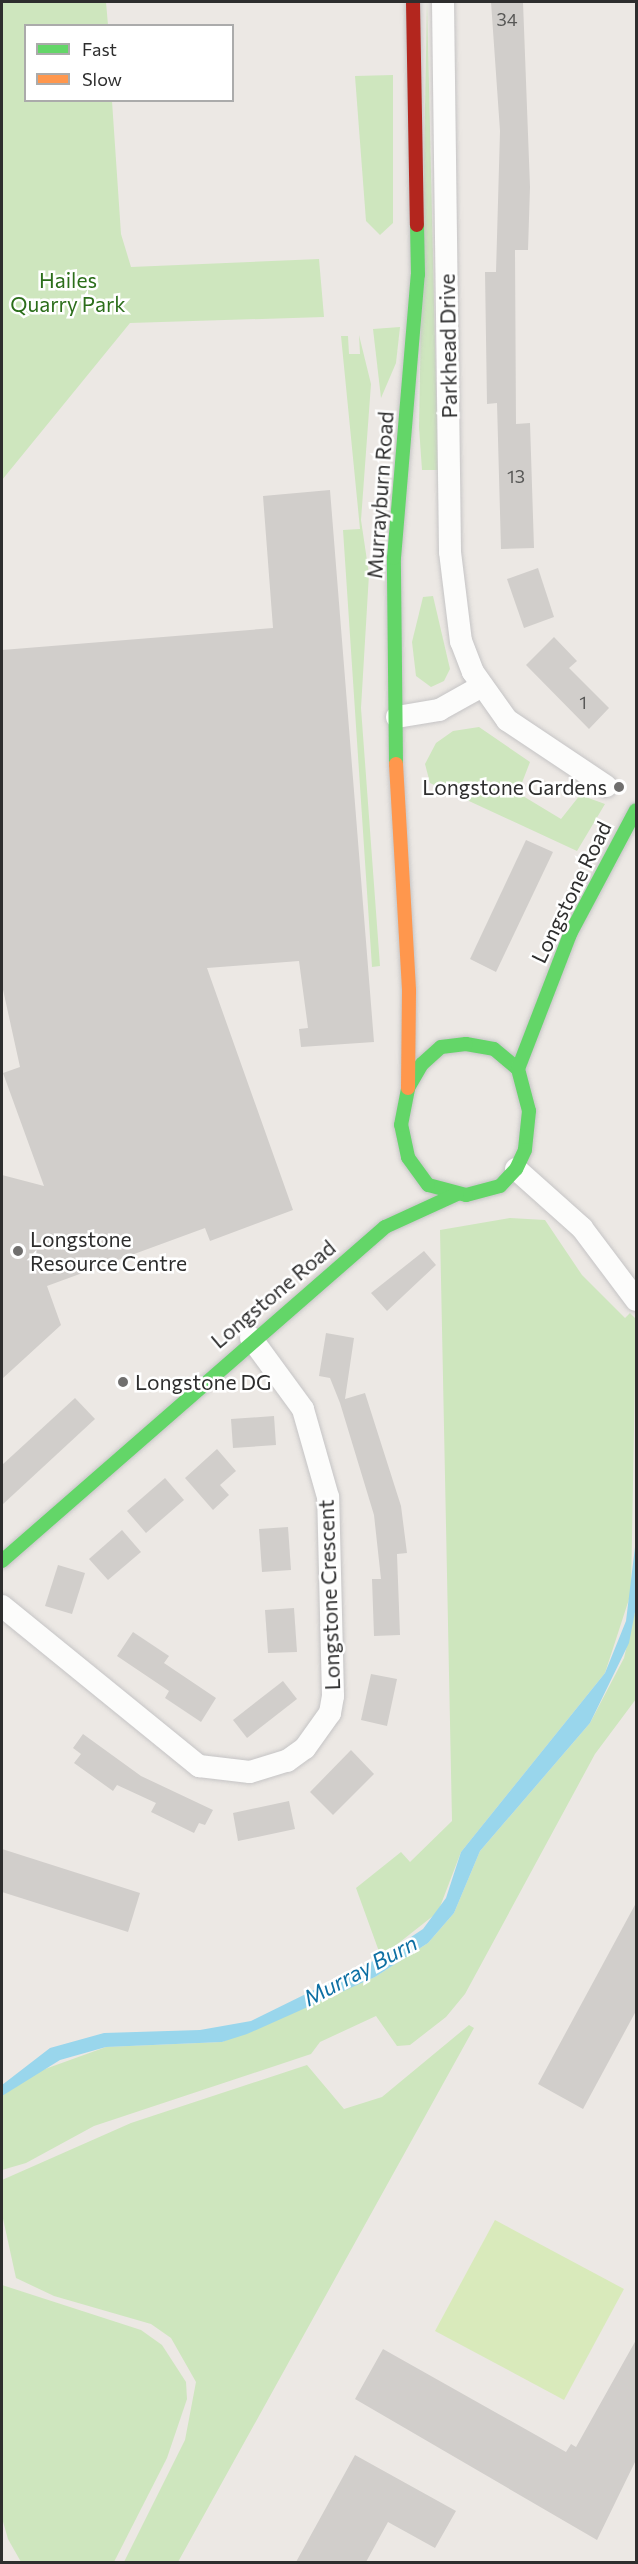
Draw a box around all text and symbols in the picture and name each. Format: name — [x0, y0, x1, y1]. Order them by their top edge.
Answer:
house number: 34 — [496, 8, 518, 30]
legend — [24, 24, 234, 102]
text: Fast — [82, 38, 117, 60]
text: Slow — [82, 68, 122, 90]
park label: Hailes Quarry Park — [10, 267, 126, 317]
street label: Parkhead Drive — [434, 273, 462, 419]
street label: Murrayburn Road — [362, 411, 398, 579]
house number: 13 — [507, 465, 525, 487]
house number: 1 — [579, 691, 587, 713]
place label: Longstone Gardens — [422, 774, 607, 800]
marker: Longstone Gardens — [612, 780, 626, 794]
street label: Longstone Road — [526, 817, 616, 967]
place label: Longstone Resource Centre — [30, 1226, 187, 1276]
street label: Longstone Road — [206, 1235, 340, 1353]
marker: Longstone Resource Centre — [11, 1244, 25, 1258]
place label: Longstone DG — [135, 1369, 271, 1395]
marker: Longstone DG — [116, 1375, 130, 1389]
street label: Longstone Crescent — [313, 1499, 345, 1691]
water label: Murray Burn — [299, 1929, 421, 2011]

